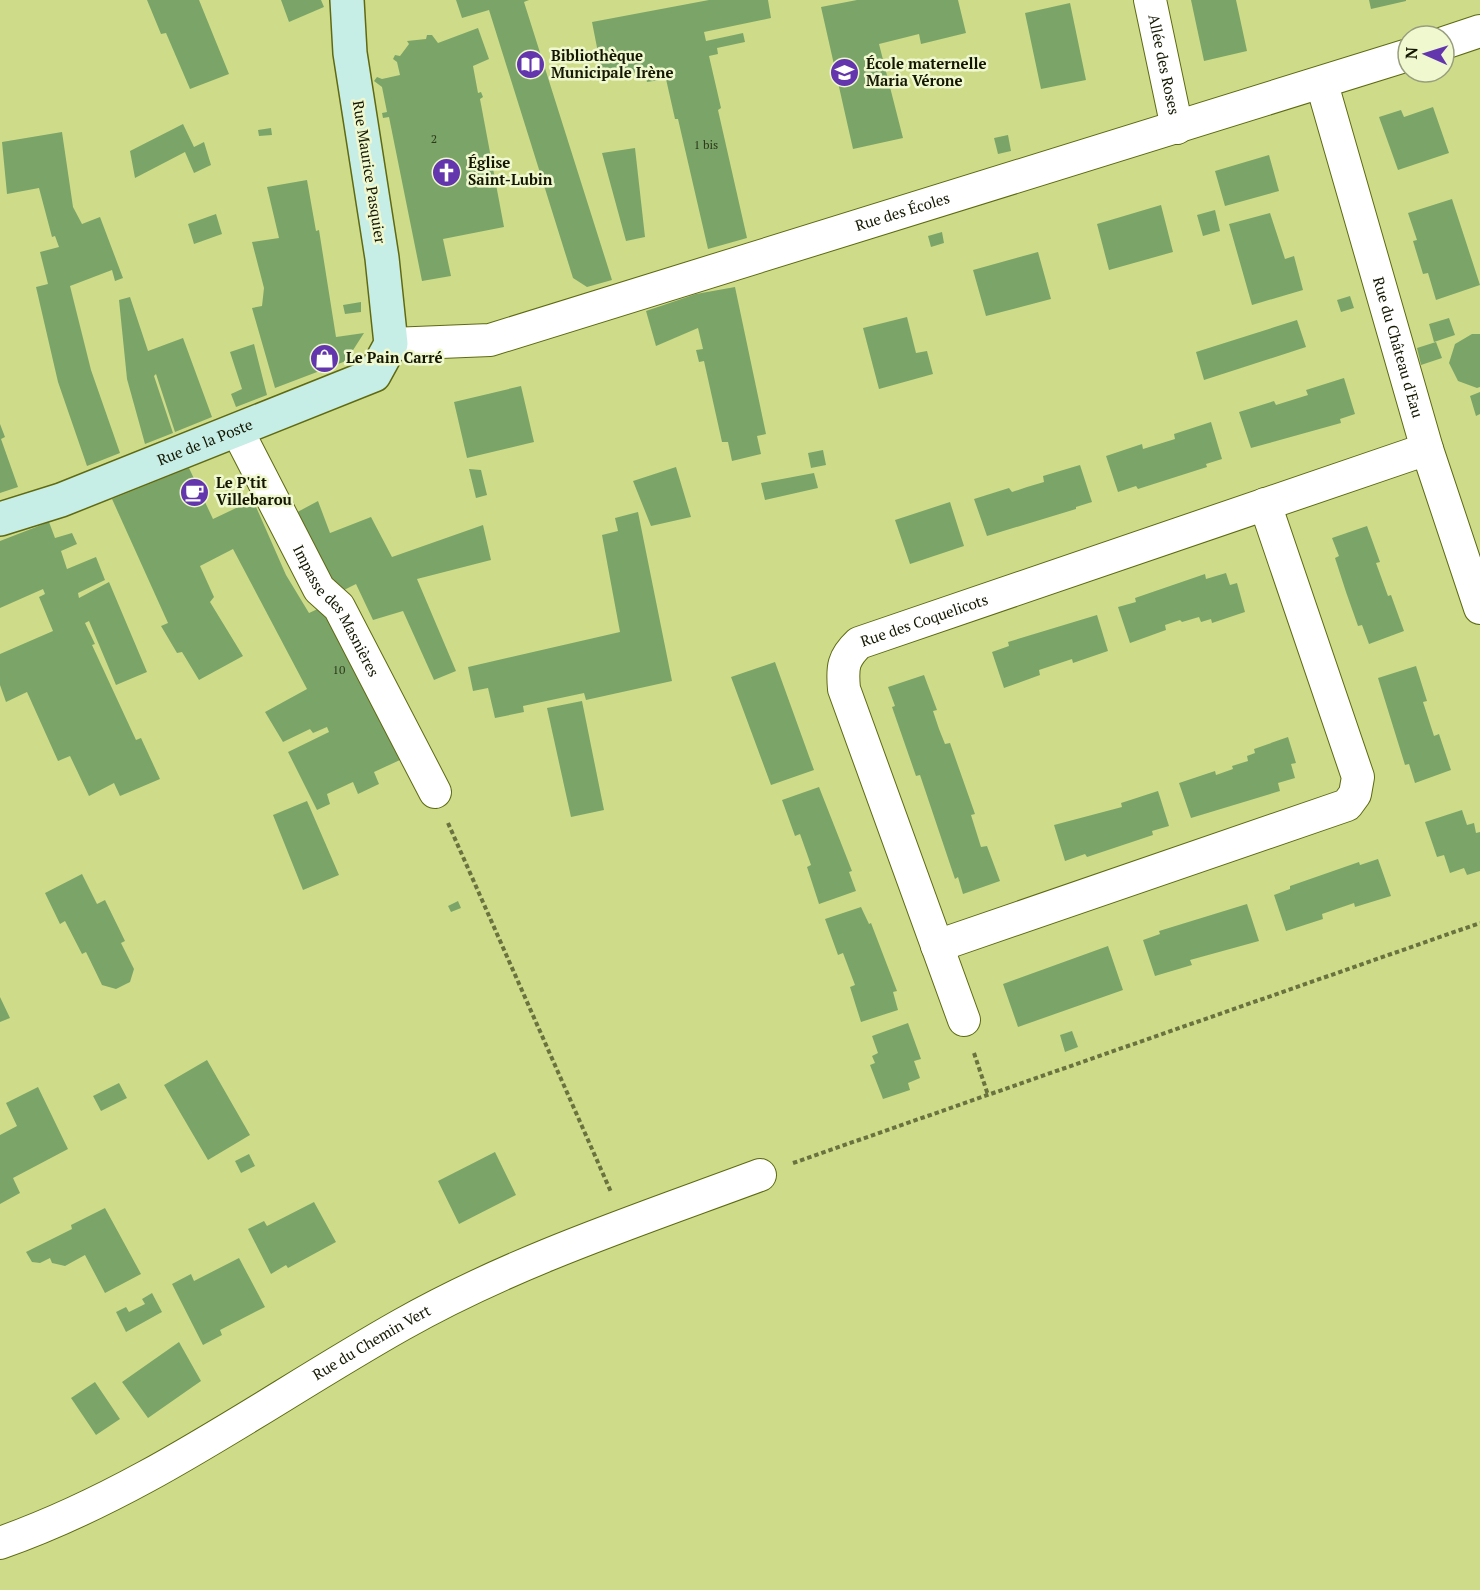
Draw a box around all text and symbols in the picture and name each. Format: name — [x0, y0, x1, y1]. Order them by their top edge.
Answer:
street label: Allée des Roses — [1144, 12, 1185, 116]
north arrow — [1396, 24, 1456, 84]
place label: Bibliothèque Municipale Irène — [551, 45, 674, 82]
text: N — [1400, 47, 1422, 60]
library icon: Bibliothèque Municipale Irène — [514, 49, 546, 81]
place label: École maternelle Maria Vérone — [866, 53, 987, 90]
school or university icon: École maternelle Maria Vérone — [829, 57, 861, 89]
street label: Rue Maurice Pasquier — [349, 99, 391, 245]
house number: 2 — [431, 131, 437, 146]
house number: 1 bis — [694, 137, 718, 152]
place label: Église Saint-Lubin — [468, 152, 553, 189]
church icon: Église Saint-Lubin — [431, 156, 463, 188]
street label: Rue des Écoles — [853, 187, 952, 235]
street label: Rue du Château d'Eau — [1369, 274, 1429, 420]
shop icon: Le Pain Carré — [309, 342, 341, 374]
place label: Le Pain Carré — [346, 347, 443, 367]
street label: Rue de la Poste — [154, 414, 255, 470]
place label: Le P'tit Villebarou — [216, 472, 293, 509]
cafe icon: Le P'tit Villebarou — [179, 476, 211, 508]
street label: Impasse des Masnières — [289, 541, 384, 680]
street label: Rue des Coquelicots — [858, 589, 990, 651]
house number: 10 — [333, 662, 345, 677]
street label: Rue du Chemin Vert — [308, 1300, 434, 1384]

